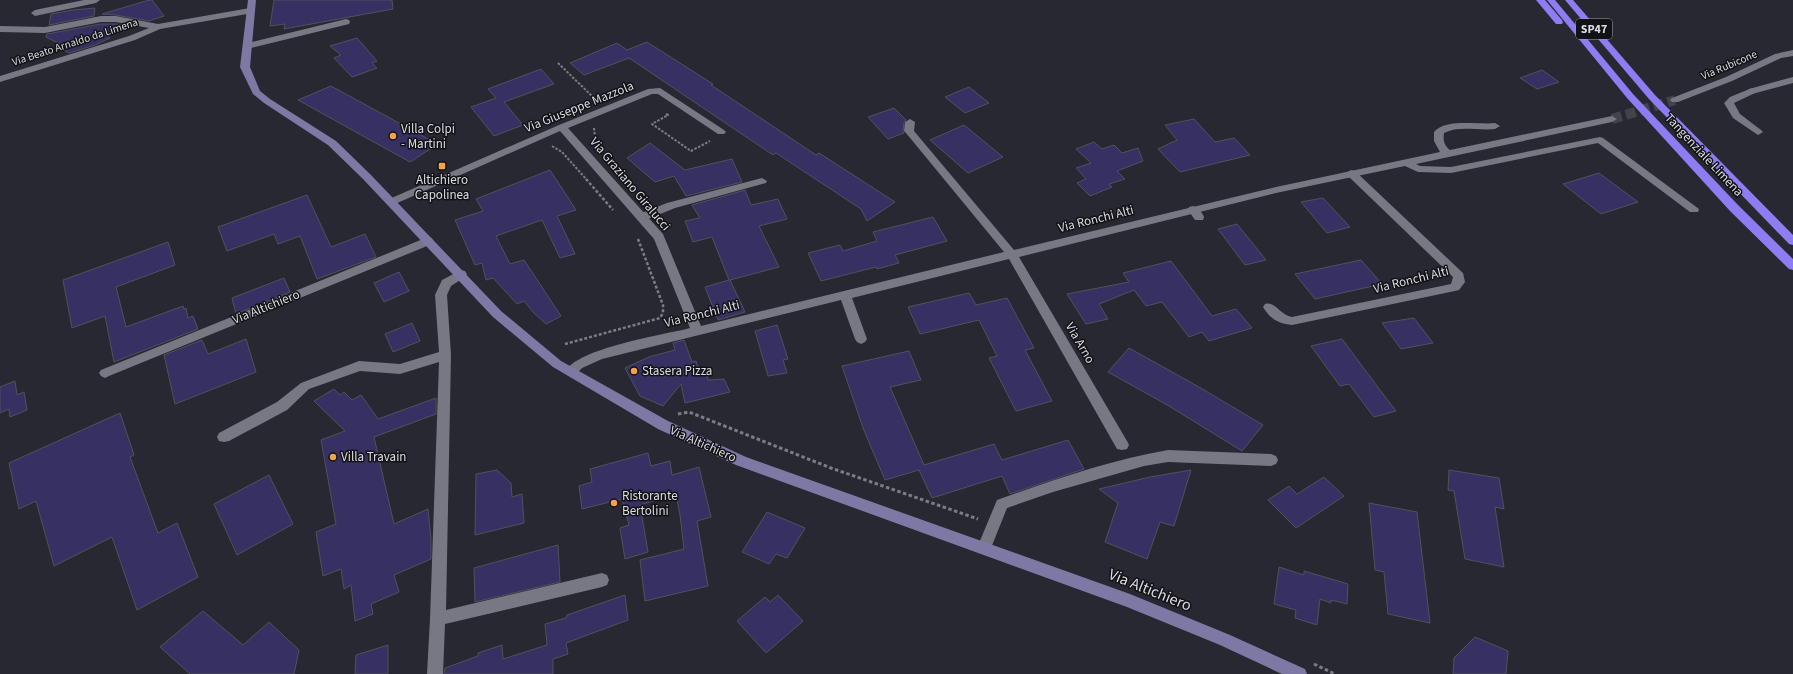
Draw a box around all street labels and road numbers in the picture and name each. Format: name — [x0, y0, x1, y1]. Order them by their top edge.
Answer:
street label: Via Beato Arnaldo da Limena — [10, 15, 140, 69]
road number: SP47 — [1576, 19, 1612, 39]
street label: Via Rubicone — [1699, 46, 1760, 84]
street label: Via Giuseppe Mazzola — [522, 77, 636, 137]
street label: Tangenziale Limena — [1661, 109, 1747, 201]
street label: Via Graziano Giralucci — [586, 133, 674, 235]
street label: Via Ronchi Alti — [1056, 201, 1136, 237]
street label: Via Ronchi Alti — [1371, 262, 1451, 298]
street label: Via Altichiero — [230, 285, 302, 329]
street label: Via Ronchi Alti — [662, 296, 742, 332]
street label: Via Arno — [1061, 319, 1099, 367]
street label: Via Altichiero — [667, 421, 739, 467]
street label: Via Altichiero — [1105, 563, 1195, 617]

